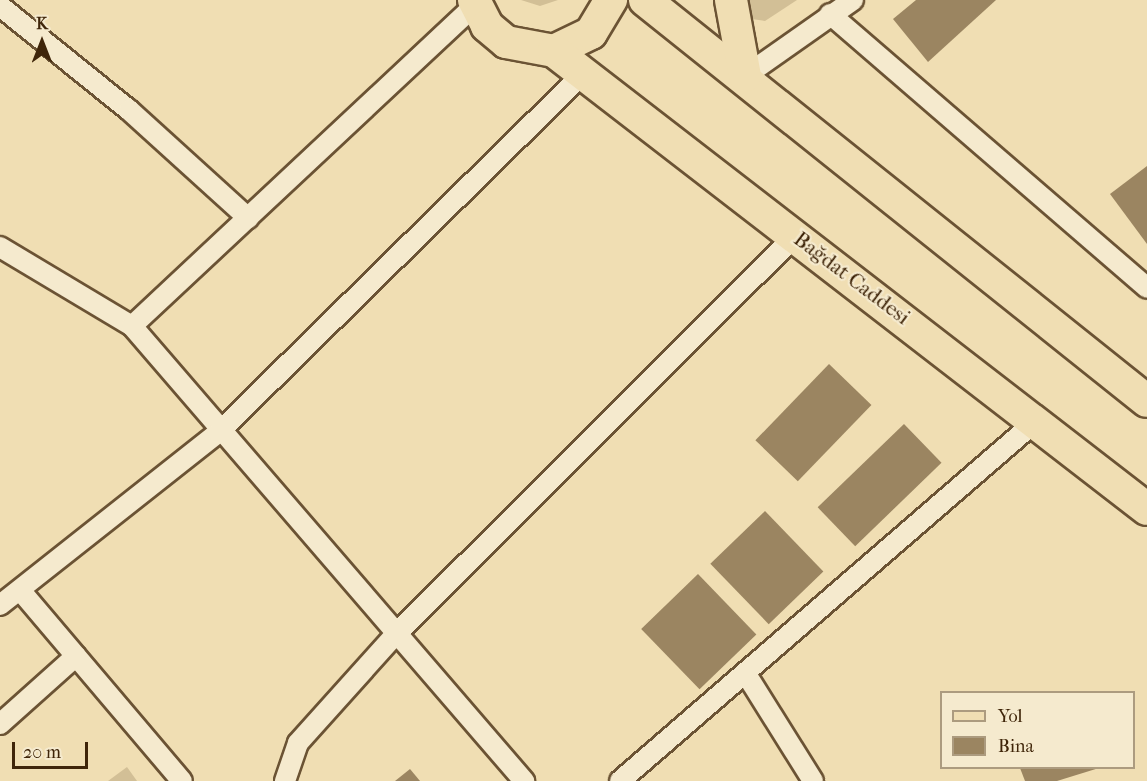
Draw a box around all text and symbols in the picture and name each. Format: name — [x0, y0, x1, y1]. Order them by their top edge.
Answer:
north arrow — [12, 12, 72, 72]
text: K — [36, 14, 48, 33]
street label: Bağdat Caddesi — [789, 226, 915, 330]
legend — [940, 691, 1135, 769]
text: Yol — [998, 706, 1023, 727]
scale bar — [15, 730, 92, 768]
text: Bina — [998, 736, 1034, 757]
text: 20 m — [23, 742, 61, 763]

